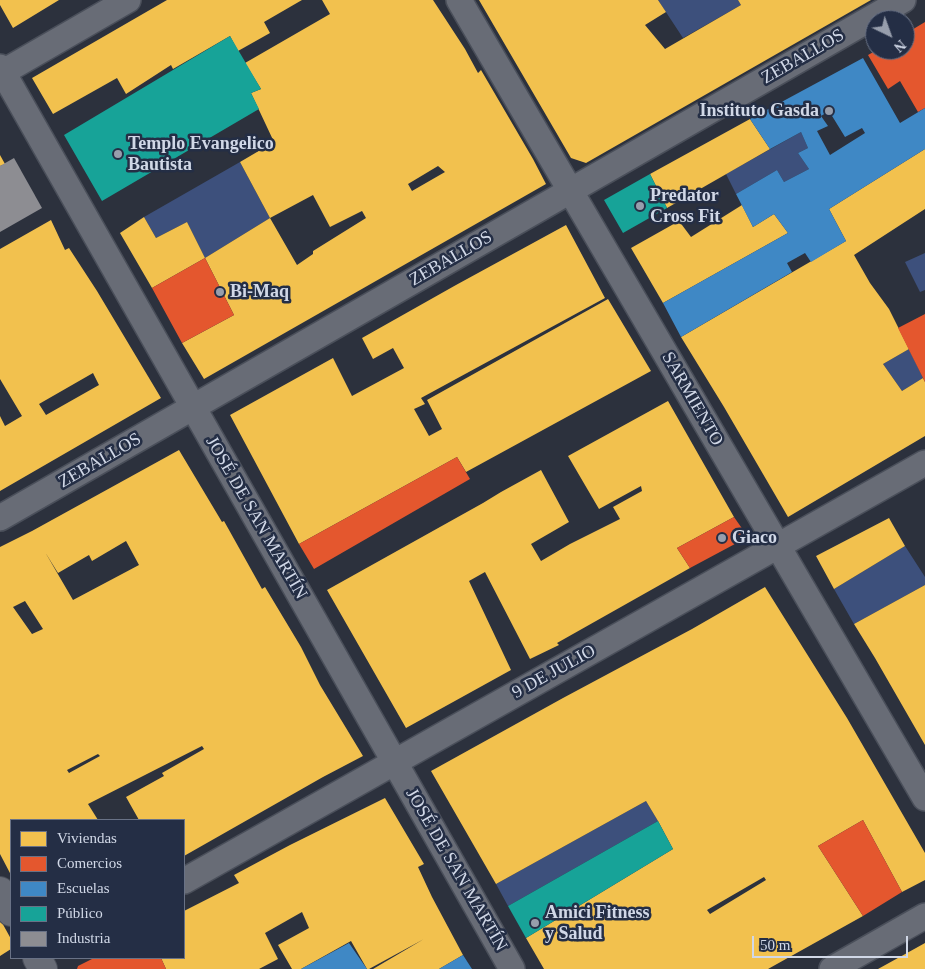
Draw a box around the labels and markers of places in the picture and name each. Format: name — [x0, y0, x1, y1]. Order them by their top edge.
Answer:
place label: Instituto Gasda — [699, 100, 819, 122]
marker: Instituto Gasda — [823, 105, 835, 117]
place label: Templo Evangelico Bautista — [128, 133, 274, 176]
marker: Templo Evangelico Bautista — [112, 148, 124, 160]
place label: Predator Cross Fit — [650, 185, 720, 228]
marker: Predator Cross Fit — [634, 200, 646, 212]
place label: Bi-Maq — [230, 281, 289, 303]
marker: Bi-Maq — [214, 286, 226, 298]
place label: Giaco — [732, 527, 777, 549]
marker: Giaco — [716, 532, 728, 544]
place label: Amici Fitness y Salud — [545, 902, 649, 944]
marker: Amici Fitness y Salud — [529, 917, 541, 929]

